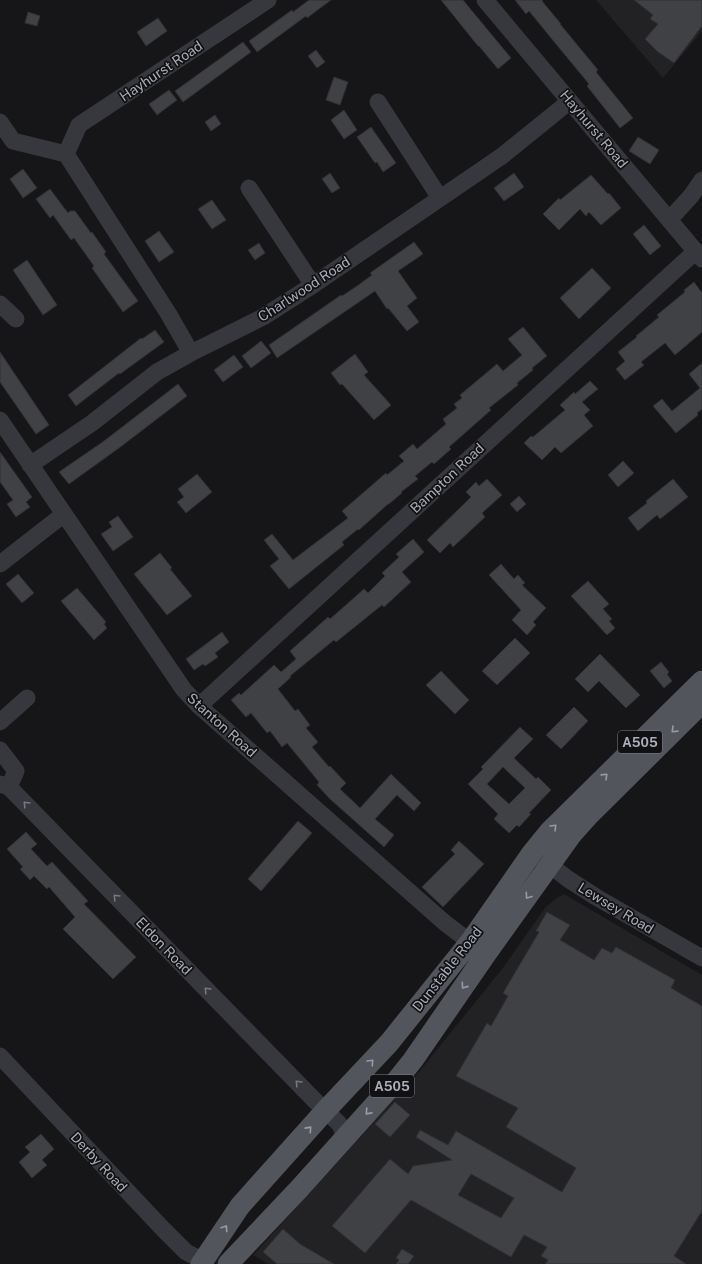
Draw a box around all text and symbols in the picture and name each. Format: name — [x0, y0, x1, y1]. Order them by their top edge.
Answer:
street label: Hayhurst Road — [117, 37, 205, 105]
street label: Hayhurst Road — [557, 87, 631, 171]
street label: Charlwood Road — [255, 253, 353, 325]
street label: Bampton Road — [407, 440, 487, 516]
street label: Stanton Road — [184, 690, 260, 760]
one-way arrow — [671, 726, 679, 733]
road number: A505 — [618, 731, 662, 753]
one-way arrow — [600, 773, 608, 781]
one-way arrow — [23, 801, 31, 809]
one-way arrow — [549, 824, 557, 832]
street label: Lewsey Road — [575, 879, 657, 937]
one-way arrow — [526, 892, 533, 899]
one-way arrow — [114, 894, 121, 902]
street label: Eldon Road — [133, 914, 195, 978]
street label: Dunstable Road — [409, 924, 485, 1014]
one-way arrow — [462, 982, 469, 989]
one-way arrow — [204, 987, 212, 995]
one-way arrow — [366, 1059, 374, 1067]
road number: A505 — [370, 1075, 414, 1097]
one-way arrow — [295, 1080, 303, 1088]
one-way arrow — [366, 1107, 373, 1115]
one-way arrow — [304, 1126, 312, 1134]
street label: Derby Road — [67, 1129, 131, 1195]
one-way arrow — [220, 1225, 228, 1232]

